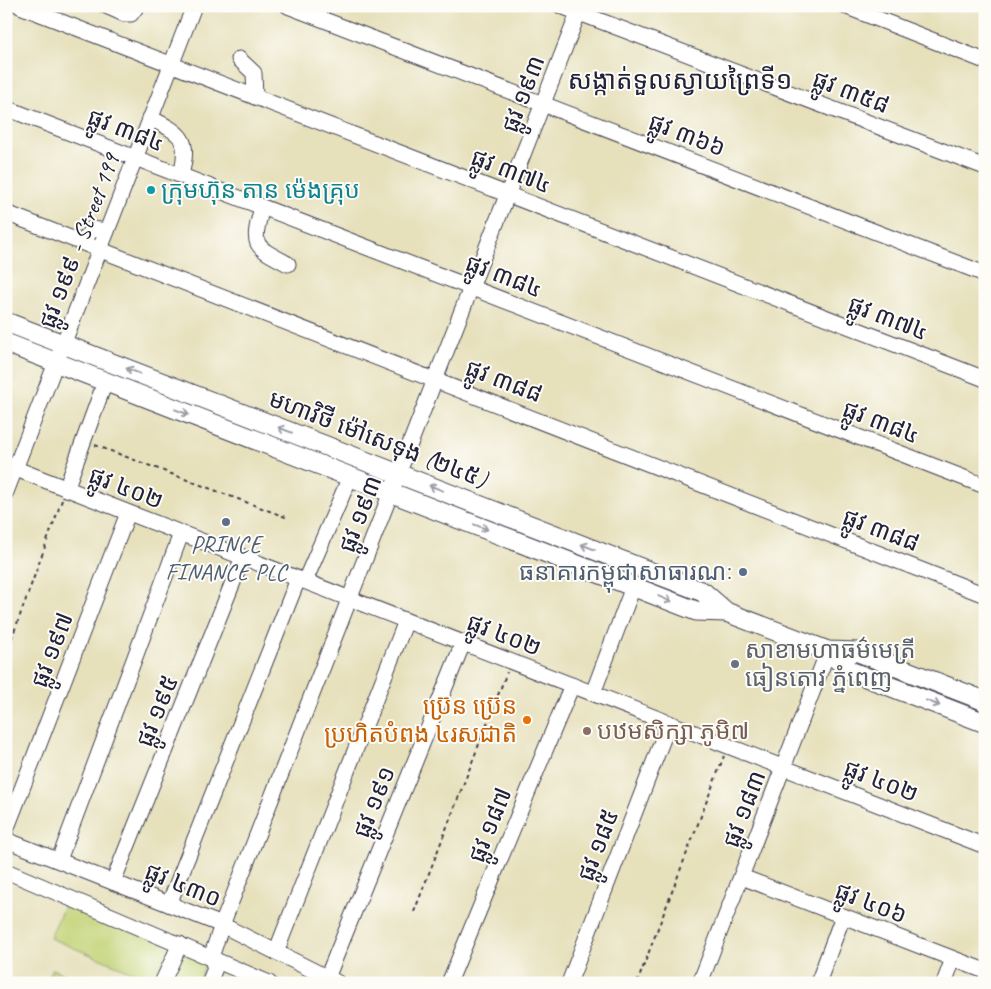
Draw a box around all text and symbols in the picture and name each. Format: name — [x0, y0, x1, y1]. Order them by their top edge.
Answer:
street label: ផ្លូវ ១៩៣ — [495, 51, 558, 139]
district label: សង្កាត់ទួលស្វាយព្រៃទី១ — [568, 64, 792, 97]
street label: ផ្លូវ ៣៥៨ — [806, 64, 894, 127]
street label: ផ្លូវ ៣៨៤ — [81, 102, 169, 165]
street label: ផ្លូវ ៣៦៦ — [642, 107, 730, 170]
street label: ផ្លូវ ៣៧៤ — [464, 142, 555, 207]
street label: ផ្លូវ ១៩៩ - Street 199 — [32, 147, 133, 335]
place label: ក្រុមហ៊ុន តាន ម៉េងគ្រុប — [161, 175, 360, 205]
marker: ក្រុមហ៊ុន តាន ម៉េងគ្រុប — [145, 184, 157, 196]
street label: ផ្លូវ ៣៨៤ — [459, 248, 547, 311]
street label: ផ្លូវ ៣៧៤ — [841, 289, 932, 354]
street label: ផ្លូវ ៣៨៨ — [459, 353, 547, 416]
one-way arrow — [126, 366, 141, 375]
street label: មហាវិថី ម៉ៅសេទុង (២៤៥) — [265, 384, 492, 495]
street label: ផ្លូវ ៣៨៤ — [836, 394, 924, 457]
one-way arrow — [174, 408, 189, 417]
one-way arrow — [278, 424, 293, 434]
street label: ផ្លូវ ៤០២ — [82, 460, 168, 523]
street label: ផ្លូវ ១៩៣ — [332, 471, 395, 559]
one-way arrow — [429, 483, 444, 493]
street label: ផ្លូវ ៣៨៨ — [836, 502, 924, 565]
marker: PRINCE FINANCE PLC — [220, 516, 232, 528]
one-way arrow — [473, 524, 488, 533]
place label: PRINCE FINANCE PLC — [165, 529, 289, 587]
one-way arrow — [581, 542, 596, 551]
place label: ធនាគារកម្ពុជាសាធារណៈ — [519, 557, 733, 593]
marker: ធនាគារកម្ពុជាសាធារណៈ — [737, 566, 749, 578]
one-way arrow — [656, 595, 672, 604]
street label: ផ្លូវ ៤០២ — [460, 607, 546, 670]
street label: ផ្លូវ ១៩៧ — [24, 608, 87, 694]
place label: សាខាមហាធម៌មេត្រី ធៀនតោវ ភ្នំពេញ — [745, 635, 916, 693]
marker: សាខាមហាធម៌មេត្រី ធៀនតោវ ភ្នំពេញ — [729, 658, 741, 670]
street label: ផ្លូវ ១៩៥ — [129, 671, 191, 754]
place label: ប្រ៊េន ប្រ៊េន ប្រហិតបំពង ៤រសជាតិ — [324, 691, 517, 749]
one-way arrow — [925, 699, 940, 708]
marker: ប្រ៊េន ប្រ៊េន ប្រហិតបំពង ៤រសជាតិ — [521, 714, 533, 726]
place label: បឋមសិក្សា ភូមិ៧ — [597, 716, 749, 747]
marker: បឋមសិក្សា ភូមិ៧ — [581, 725, 593, 737]
street label: ផ្លូវ ៤០២ — [837, 753, 923, 816]
street label: ផ្លូវ ១៩១ — [346, 762, 408, 845]
street label: ផ្លូវ ១៨៣ — [716, 766, 779, 854]
street label: ផ្លូវ ១៨៧ — [461, 783, 525, 869]
street label: ផ្លូវ ១៨៥ — [571, 805, 632, 888]
street label: ផ្លូវ ៤៣០ — [138, 856, 226, 920]
street label: ផ្លូវ ៤០៦ — [828, 876, 911, 937]

